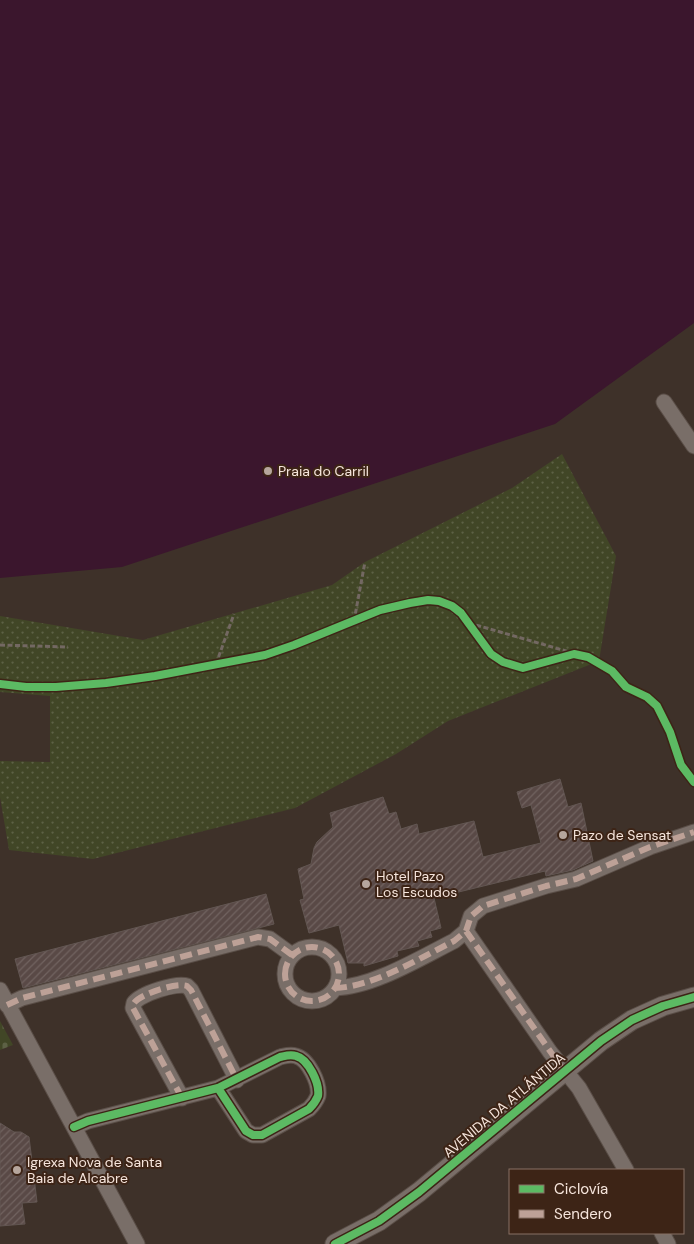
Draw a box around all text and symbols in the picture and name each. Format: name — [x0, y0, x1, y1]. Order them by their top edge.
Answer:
place label: Praia do Carril — [278, 462, 369, 480]
marker: Praia do Carril — [262, 465, 274, 477]
place label: Pazo de Sensat — [573, 826, 671, 844]
marker: Pazo de Sensat — [557, 829, 569, 841]
place label: Hotel Pazo Los Escudos — [376, 867, 457, 901]
marker: Hotel Pazo Los Escudos — [360, 878, 372, 890]
street label: AVENIDA DA ATLÁNTIDA — [439, 1049, 569, 1161]
place label: Igrexa Nova de Santa Baia de Alcabre — [27, 1153, 162, 1187]
marker: Igrexa Nova de Santa Baia de Alcabre — [11, 1164, 23, 1176]
legend — [509, 1169, 684, 1234]
text: Ciclovía — [554, 1179, 608, 1199]
text: Sendero — [554, 1204, 612, 1224]

